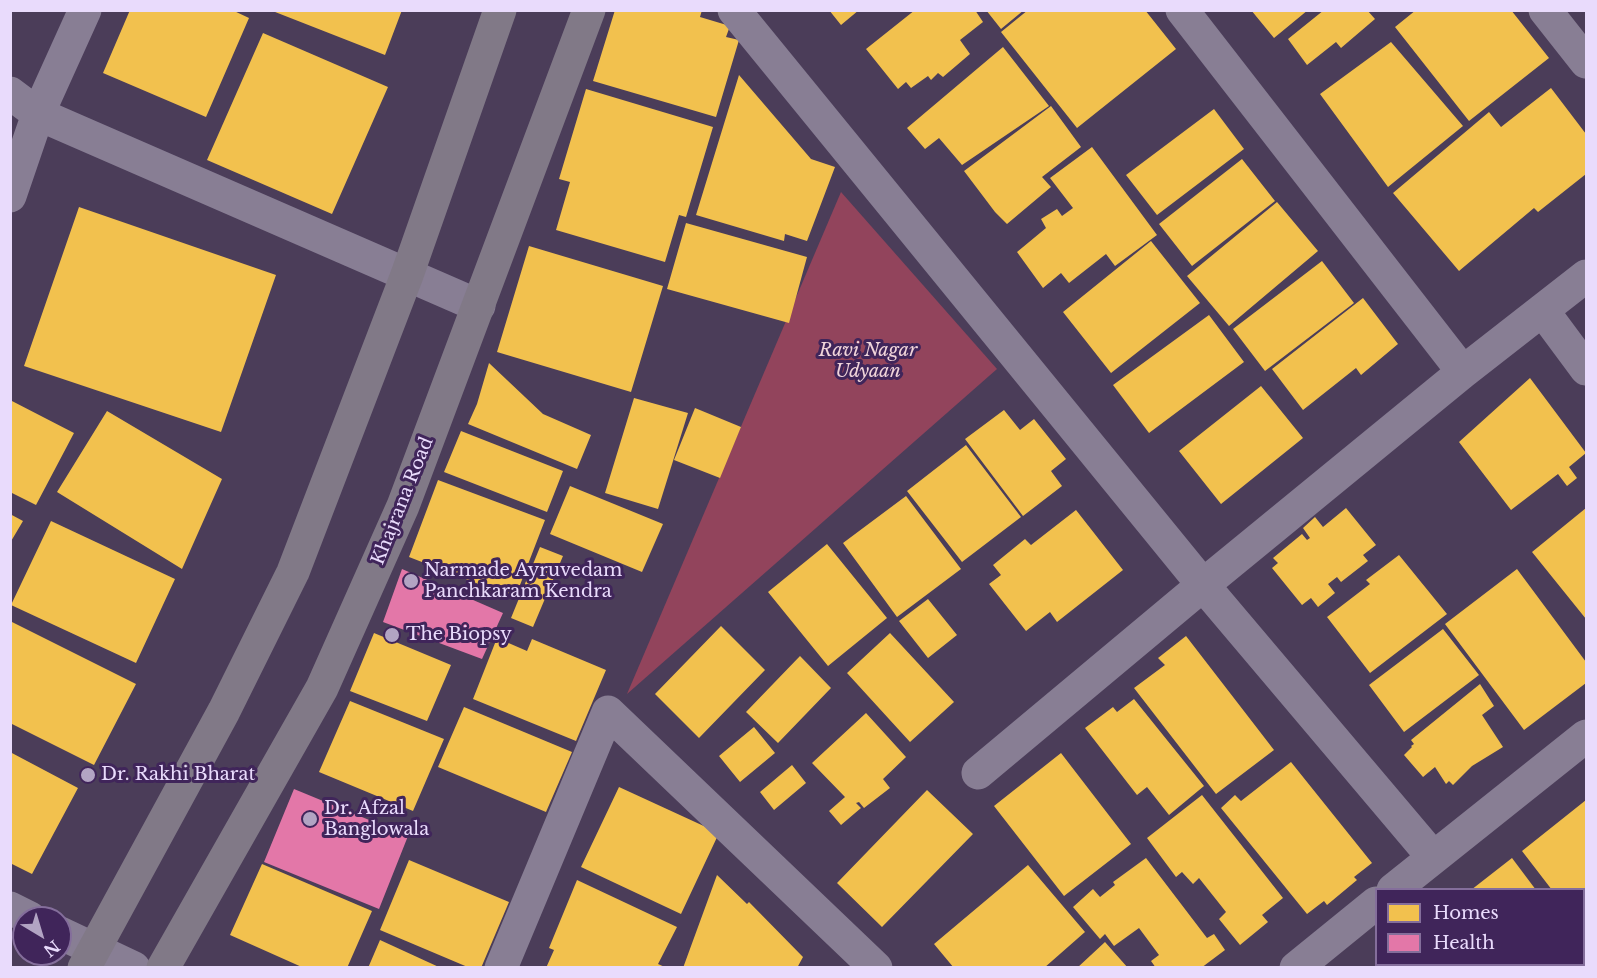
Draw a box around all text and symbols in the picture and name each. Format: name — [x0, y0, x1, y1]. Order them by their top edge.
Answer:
park label: Ravi Nagar Udyaan — [819, 340, 917, 382]
street label: Khajrana Road — [368, 434, 438, 568]
place label: Narmade Ayruvedam Panchkaram Kendra — [424, 560, 622, 602]
marker: Narmade Ayruvedam Panchkaram Kendra — [402, 572, 420, 590]
place label: The Biopsy — [406, 624, 512, 646]
marker: The Biopsy — [383, 626, 401, 644]
place label: Dr. Rakhi Bharat — [101, 764, 255, 786]
marker: Dr. Rakhi Bharat — [79, 766, 97, 784]
place label: Dr. Afzal Banglowala — [324, 798, 429, 840]
marker: Dr. Afzal Banglowala — [301, 810, 319, 828]
legend — [1375, 888, 1585, 966]
text: Homes — [1433, 902, 1499, 924]
north arrow — [12, 906, 72, 966]
text: Health — [1433, 932, 1495, 954]
text: N — [40, 936, 64, 961]

